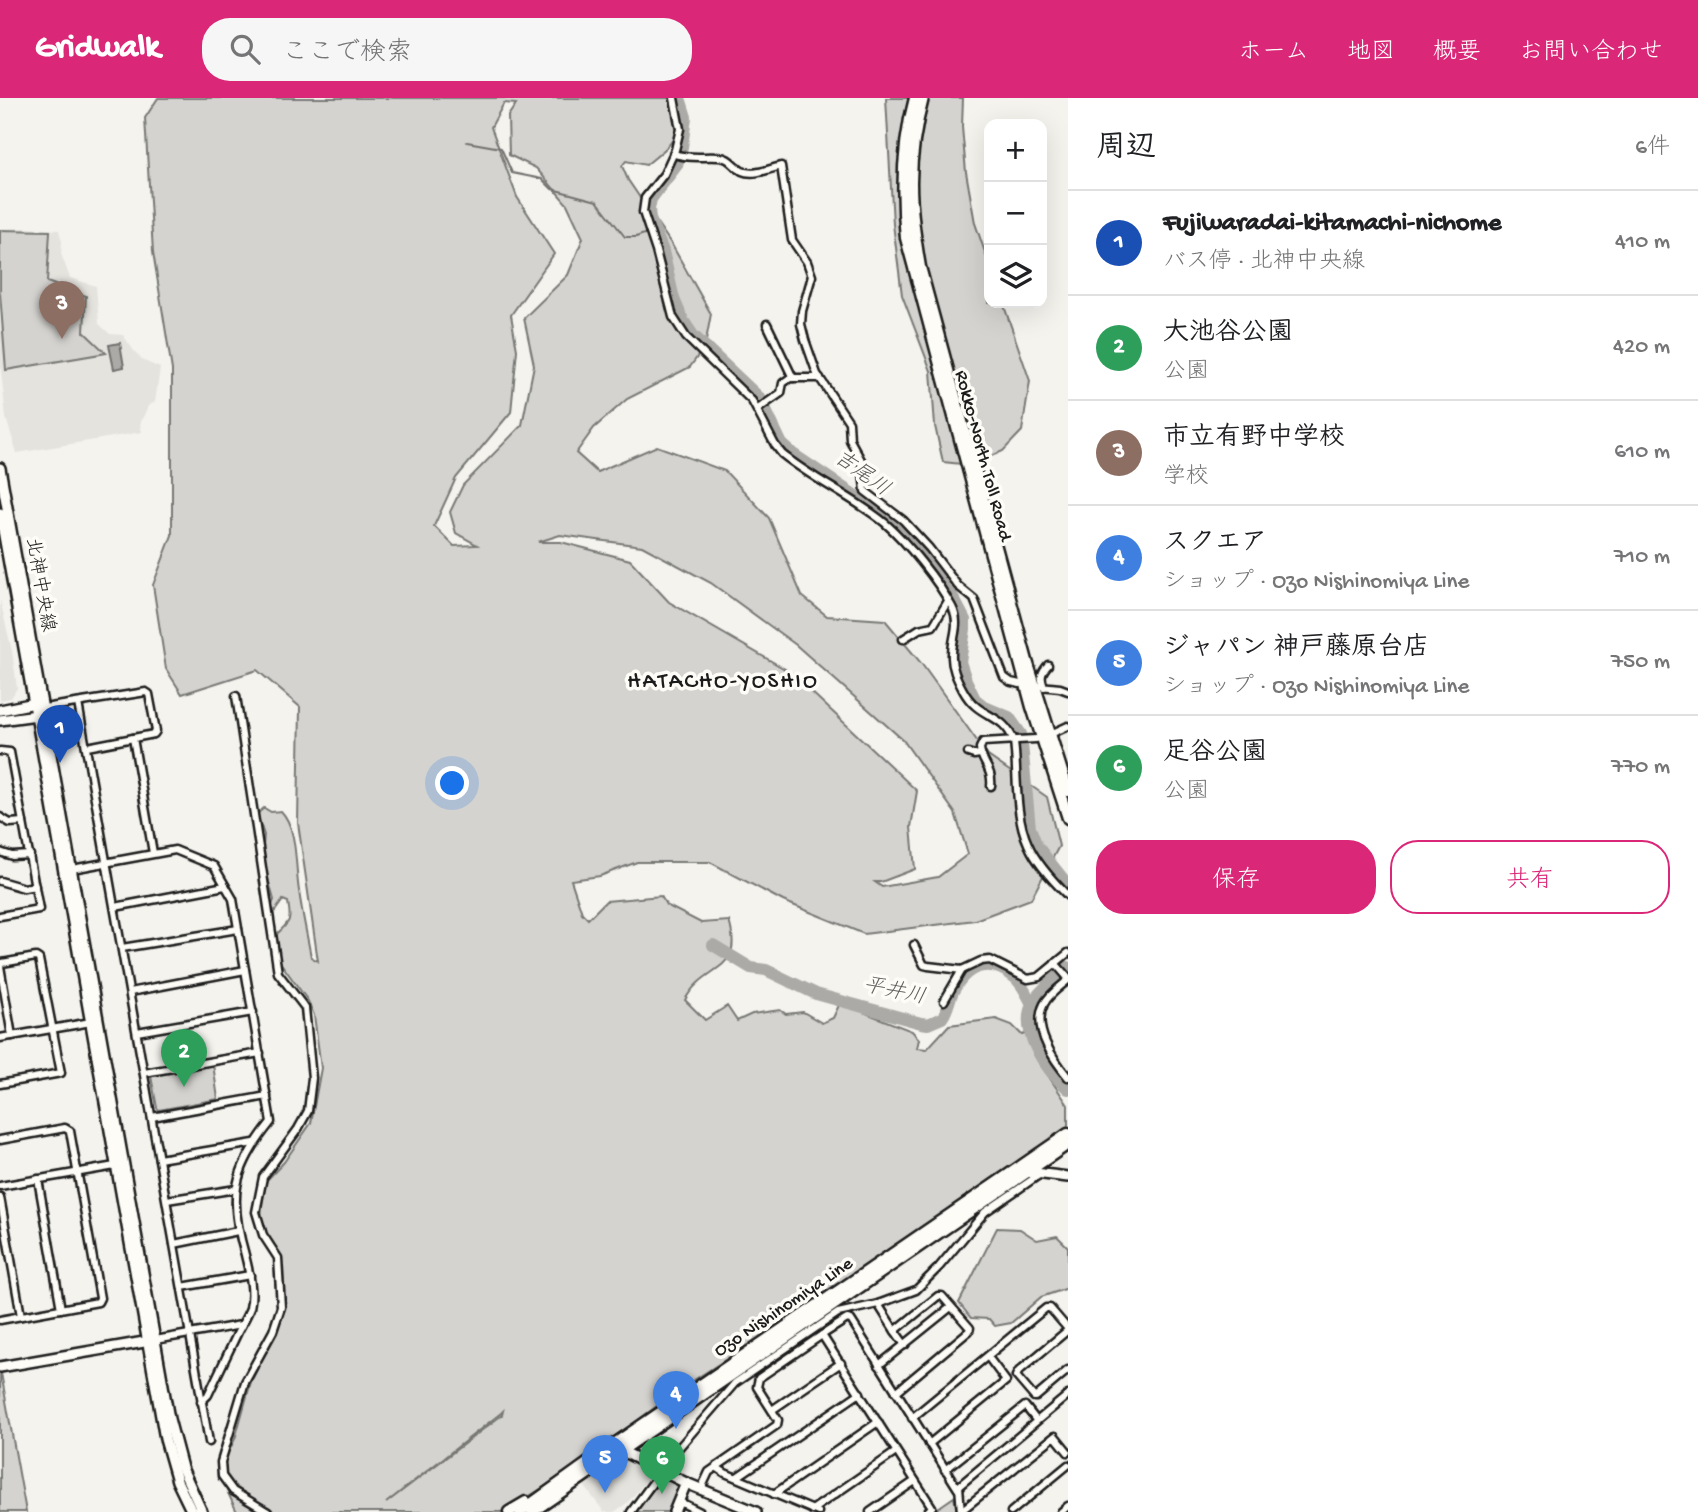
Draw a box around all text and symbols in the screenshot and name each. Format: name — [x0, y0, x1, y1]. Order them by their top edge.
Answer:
search box — [202, 18, 692, 81]
text: Gridwalk — [35, 30, 160, 68]
icon: search — [226, 30, 264, 68]
text: ここで検索 — [282, 39, 412, 70]
text: ホーム — [1238, 39, 1309, 68]
text: 地図 — [1347, 39, 1395, 68]
text: 概要 — [1433, 39, 1481, 68]
text: お問い合わせ — [1519, 39, 1663, 68]
map controls — [984, 119, 1047, 308]
button: + — [984, 119, 1047, 182]
text: 周辺 — [1096, 132, 1156, 167]
text: 6件 — [1635, 135, 1670, 162]
button: − — [984, 182, 1047, 245]
text: Fujiwaradai-kitamachi-nichome — [1163, 209, 1501, 240]
text: 1 — [1114, 229, 1124, 256]
text: 410 m — [1615, 229, 1670, 256]
button: layers — [984, 245, 1047, 308]
text: バス停 · 北神中央線 — [1163, 249, 1365, 276]
pin: 3 — [39, 281, 85, 339]
text: 大池谷公園 — [1163, 319, 1293, 350]
text: 2 — [1113, 334, 1125, 361]
text: 420 m — [1613, 334, 1670, 361]
text: 公園 — [1163, 359, 1209, 386]
street label: Rokko-North Toll Road — [948, 368, 1016, 546]
text: 市立有野中学校 — [1163, 424, 1345, 455]
text: 3 — [1113, 439, 1125, 466]
text: 610 m — [1614, 439, 1670, 466]
water label: 吉尾川 — [828, 446, 895, 503]
text: 学校 — [1163, 464, 1209, 491]
text: スクエア — [1163, 529, 1267, 560]
street label: 北神中央線 — [19, 536, 60, 634]
text: 4 — [1114, 544, 1124, 571]
text: 710 m — [1614, 544, 1670, 571]
text: ショップ · Ozo Nishinomiya Line — [1163, 569, 1469, 596]
text: ジャパン 神戸藤原台店 — [1163, 634, 1429, 665]
text: 5 — [1113, 649, 1125, 676]
text: 750 m — [1611, 649, 1670, 676]
district label: HATACHO-YOSHIO — [627, 669, 819, 696]
text: ショップ · Ozo Nishinomiya Line — [1163, 674, 1469, 701]
pin: 1 — [37, 705, 83, 763]
text: 足谷公園 — [1163, 739, 1267, 770]
text: 6 — [1113, 754, 1125, 781]
text: 770 m — [1611, 754, 1670, 781]
your location — [435, 766, 469, 800]
text: 公園 — [1163, 779, 1209, 806]
button: 保存 — [1096, 840, 1376, 914]
button: 共有 — [1390, 840, 1670, 914]
water label: 平井川 — [861, 972, 928, 1012]
pin: 2 — [161, 1029, 207, 1087]
street label: Ozo Nishinomiya Line — [710, 1253, 858, 1363]
pin: 4 — [653, 1371, 699, 1429]
pin: 5 — [582, 1435, 628, 1493]
pin: 6 — [639, 1436, 685, 1494]

